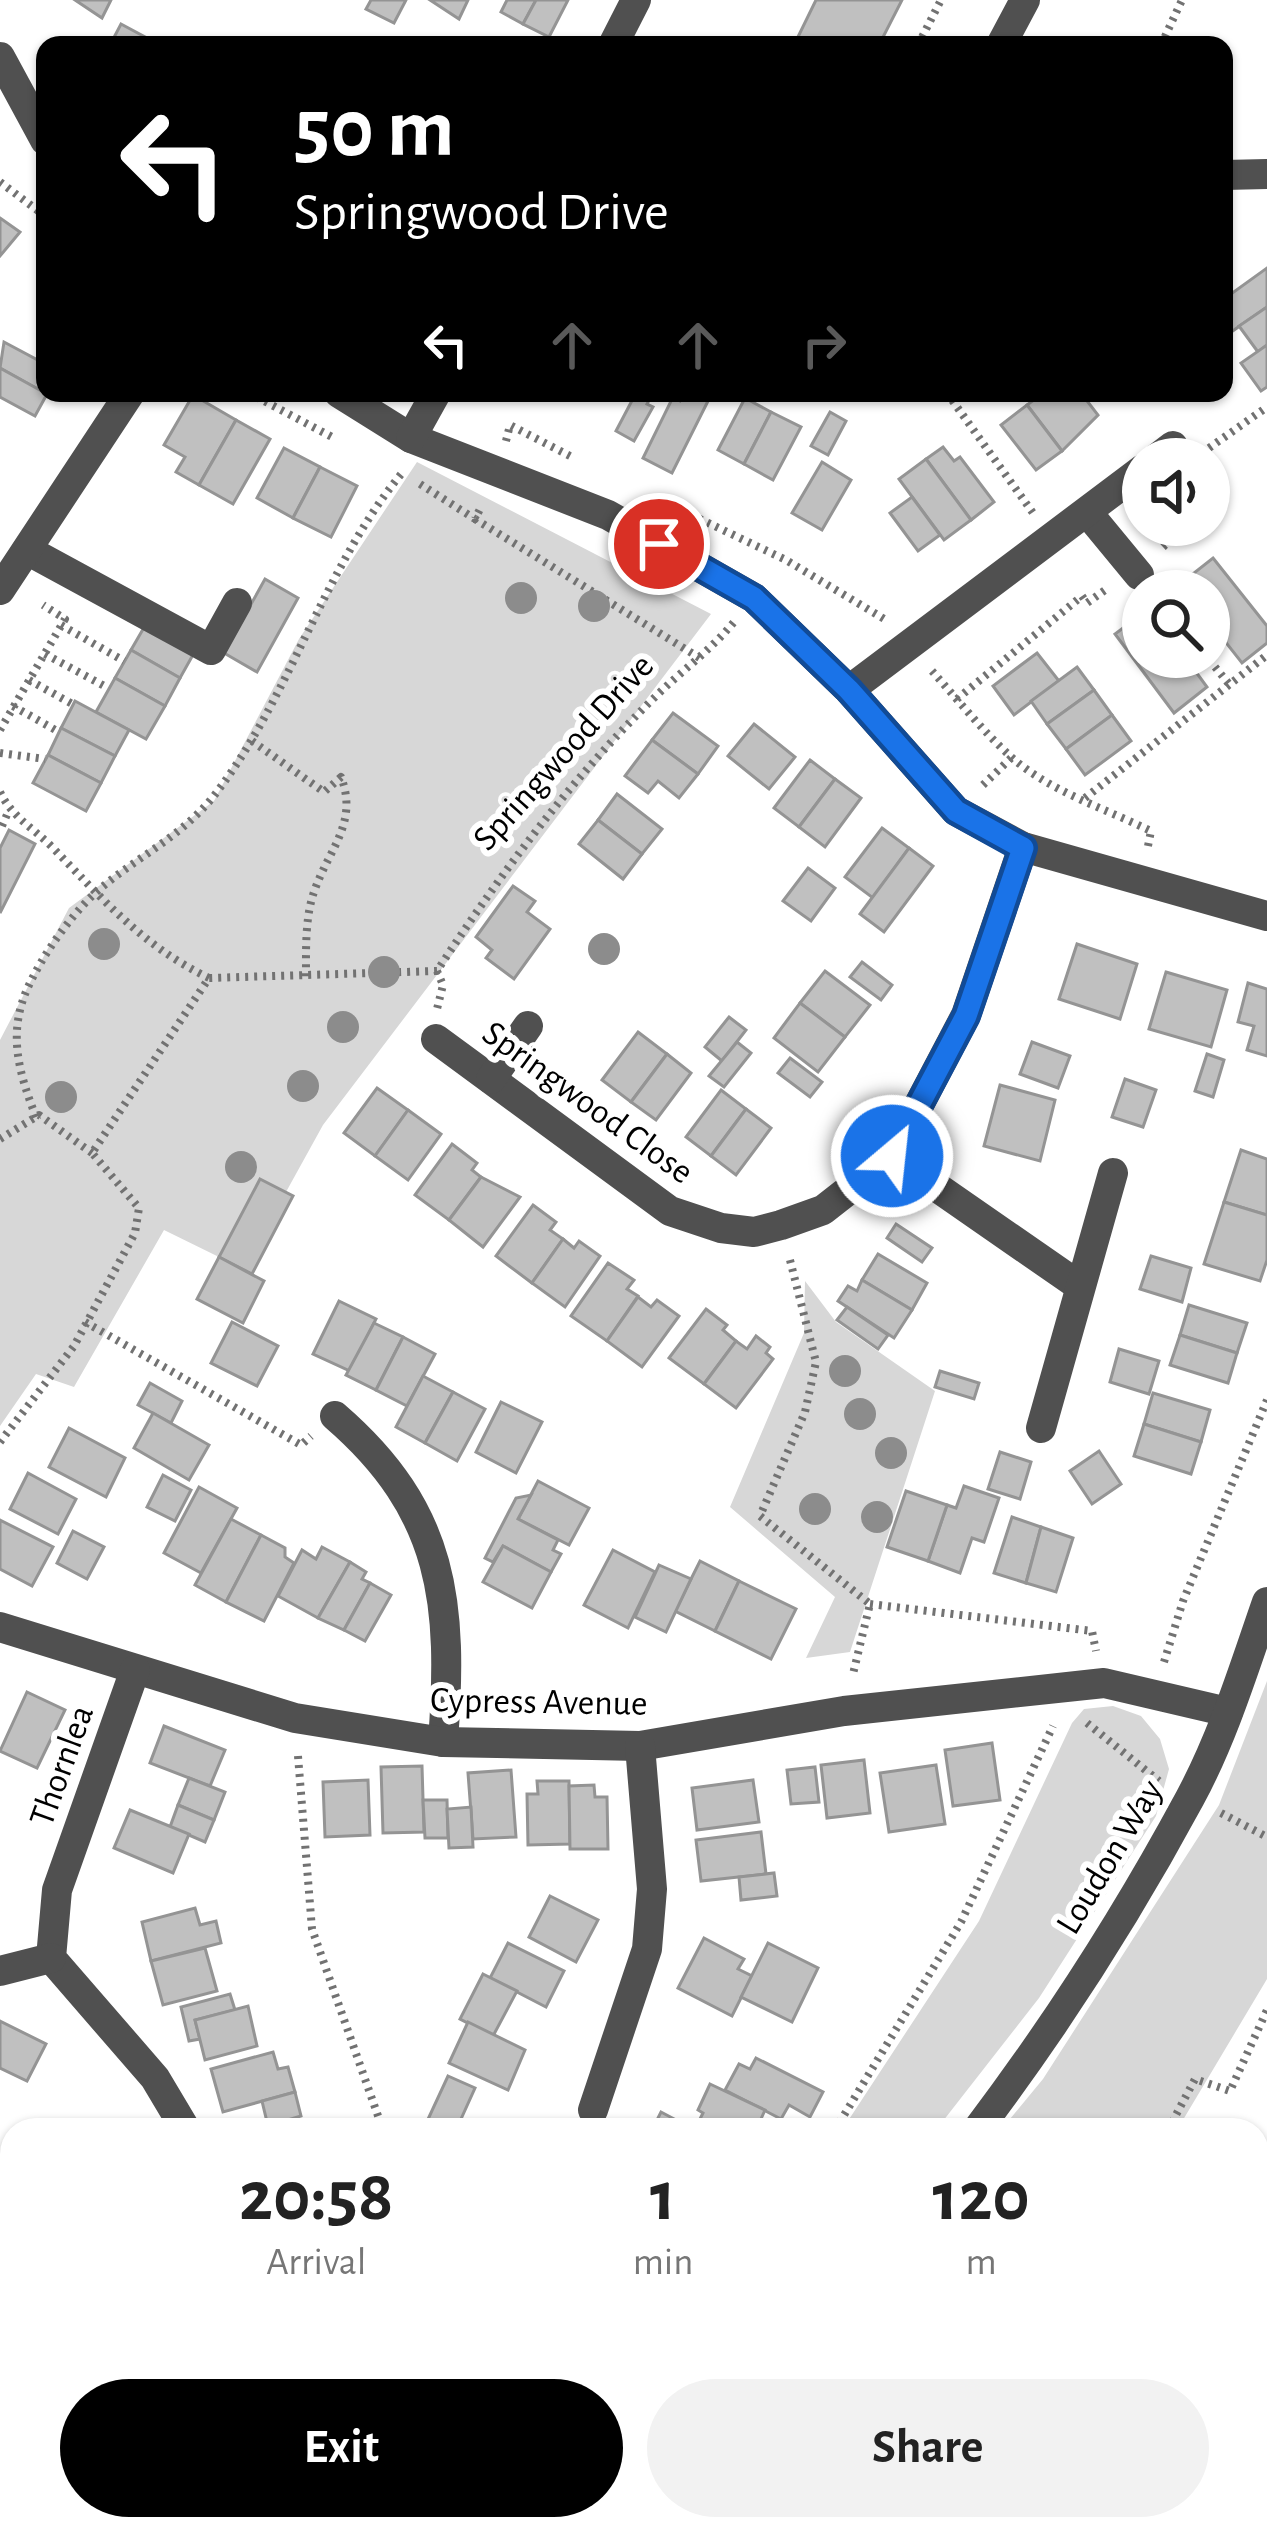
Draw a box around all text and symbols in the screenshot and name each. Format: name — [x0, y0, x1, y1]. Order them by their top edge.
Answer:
icon: left — [96, 84, 252, 240]
text: 50 m — [294, 88, 455, 172]
text: Springwood Drive — [294, 186, 669, 240]
icon: left — [413, 312, 479, 378]
icon: ahead — [539, 312, 605, 378]
icon: ahead — [665, 312, 731, 378]
icon: right — [791, 312, 857, 378]
map controls — [1122, 438, 1230, 678]
button: sound — [1122, 438, 1230, 546]
pin — [608, 493, 710, 595]
icon: arrive — [626, 511, 692, 577]
button: search — [1122, 570, 1230, 678]
street label: Springwood Drive — [466, 647, 660, 857]
street label: Springwood Close — [476, 1014, 700, 1191]
position arrow — [829, 1093, 955, 1219]
street label: Cypress Avenue — [430, 1682, 648, 1722]
street label: Thornlea — [23, 1700, 100, 1831]
street label: Loudon Way — [1050, 1774, 1170, 1940]
text: 20:58 — [239, 2161, 394, 2233]
text: 1 — [650, 2161, 676, 2233]
text: 120 — [933, 2161, 1030, 2233]
text: Arrival — [266, 2243, 366, 2282]
text: min — [633, 2243, 693, 2282]
text: m — [966, 2243, 997, 2282]
button: Exit — [60, 2379, 623, 2517]
button: Share — [647, 2379, 1209, 2517]

